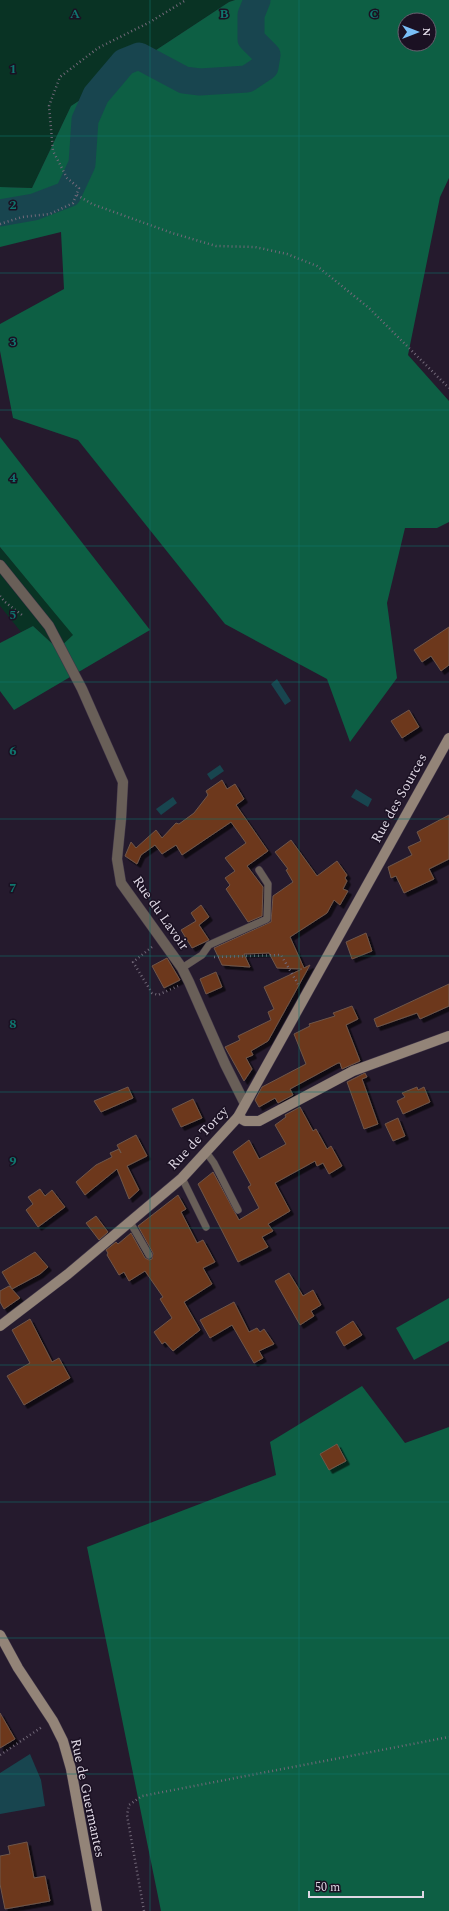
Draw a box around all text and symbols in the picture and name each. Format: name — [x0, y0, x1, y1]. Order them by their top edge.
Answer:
text: A — [70, 4, 80, 24]
text: B — [219, 4, 229, 24]
text: C — [369, 4, 379, 24]
north arrow — [397, 12, 437, 52]
text: N — [418, 28, 435, 37]
text: 1 — [9, 59, 17, 79]
text: 2 — [9, 195, 17, 215]
text: 3 — [9, 332, 17, 352]
text: 4 — [9, 468, 17, 488]
text: 5 — [9, 605, 17, 625]
text: 6 — [9, 741, 17, 761]
street label: Rue des Sources — [366, 749, 432, 847]
street label: Rue du Lavoir — [128, 872, 195, 955]
text: 7 — [9, 878, 17, 898]
text: 8 — [9, 1014, 17, 1034]
street label: Rue de Torcy — [163, 1100, 234, 1175]
text: 9 — [9, 1151, 17, 1171]
street label: Rue de Guermantes — [65, 1737, 111, 1859]
scale bar — [309, 1873, 423, 1899]
text: 50 m — [315, 1878, 340, 1897]

